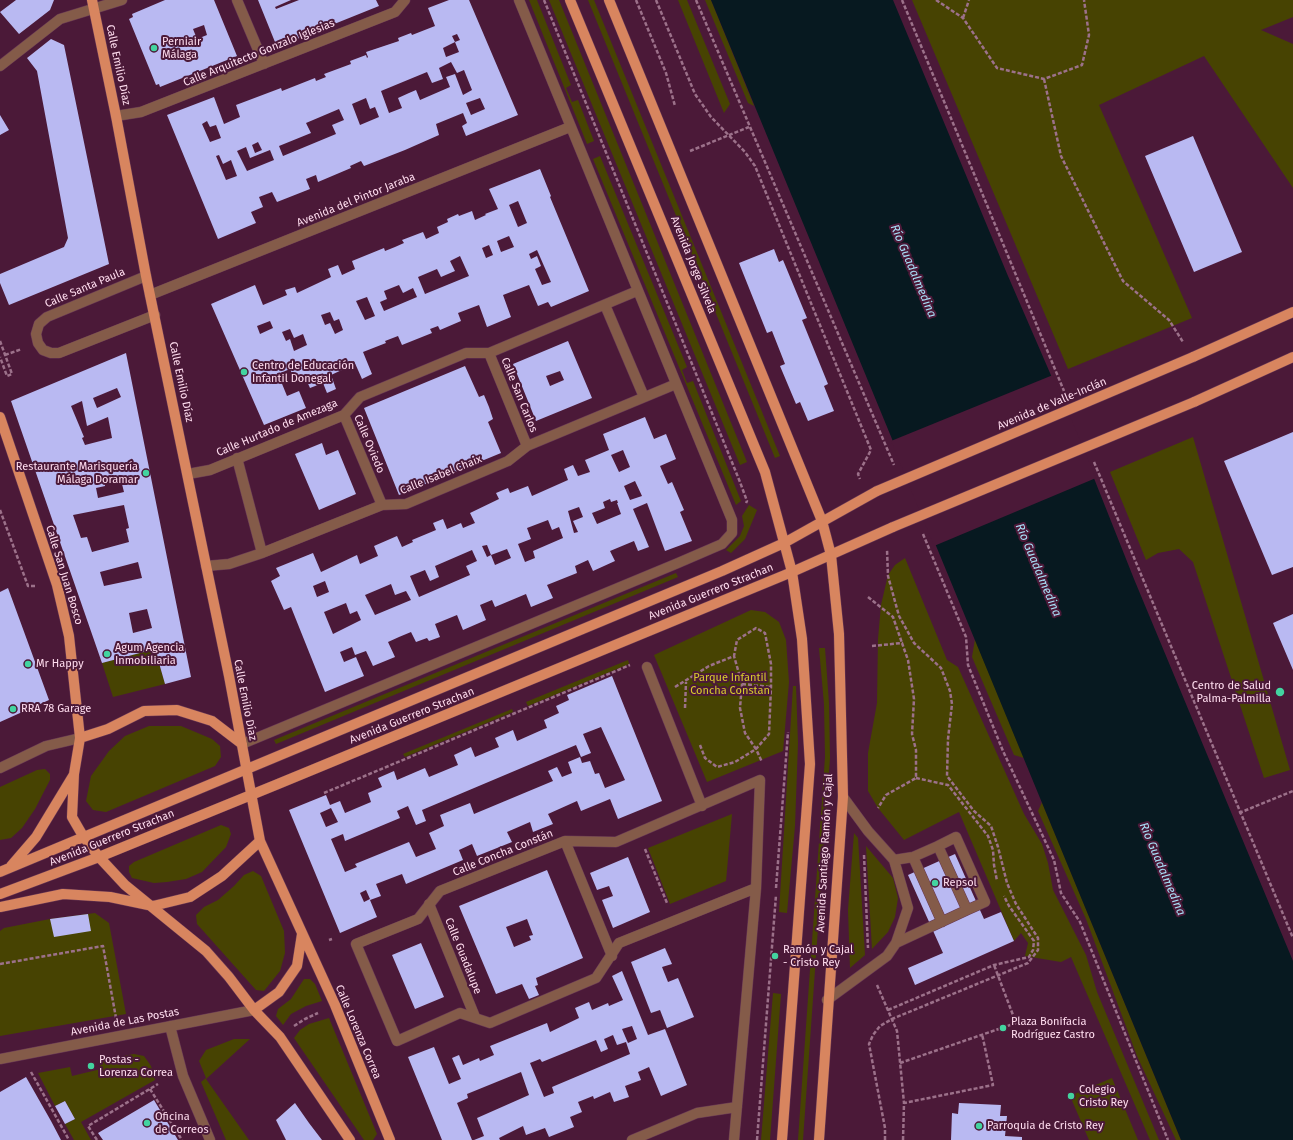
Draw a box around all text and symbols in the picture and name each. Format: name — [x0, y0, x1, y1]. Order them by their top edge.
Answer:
street label: Calle Arquitecto Gonzalo Iglesias — [181, 17, 337, 89]
street label: Calle Emilio Díaz — [103, 23, 133, 107]
place label: Perniair Málaga — [162, 35, 201, 61]
marker: Perniair Málaga — [149, 43, 159, 53]
street label: Avenida del Pintor Jaraba — [295, 170, 417, 230]
street label: Avenida Jorge Silvela — [667, 214, 719, 316]
water label: Río Guadalmedina — [887, 222, 939, 320]
street label: Calle Santa Paula — [43, 265, 127, 311]
street label: Calle Emilio Díaz — [166, 340, 196, 424]
street label: Calle San Carlos — [498, 356, 540, 434]
place label: Centro de Educación Infantil Donegal — [252, 359, 354, 385]
marker: Centro de Educación Infantil Donegal — [239, 367, 249, 377]
street label: Avenida de Valle-Inclán — [996, 375, 1108, 433]
street label: Calle Hurtado de Amezaga — [214, 396, 340, 460]
street label: Calle Oviedo — [351, 413, 387, 475]
street label: Calle Isabel Chaix — [398, 453, 484, 497]
place label: Restaurante Marisquería Málaga Doramar — [16, 460, 138, 486]
marker: Restaurante Marisquería Málaga Doramar — [141, 468, 151, 478]
water label: Río Guadalmedina — [1012, 521, 1064, 619]
street label: Calle San Juan Bosco — [43, 524, 85, 626]
street label: Avenida Guerrero Strachan — [647, 561, 775, 623]
place label: Agum Agencia Inmobiliaria — [115, 641, 184, 667]
marker: Agum Agencia Inmobiliaria — [102, 649, 112, 659]
place label: Mr Happy — [36, 657, 84, 671]
street label: Calle Emilio Díaz — [231, 658, 259, 742]
marker: Mr Happy — [23, 659, 33, 669]
park label: Parque Infantil Concha Constan — [690, 671, 770, 697]
place label: Centro de Salud Palma-Palmilla — [1192, 679, 1271, 705]
street label: Avenida Guerrero Strachan — [348, 685, 476, 747]
marker: Centro de Salud Palma-Palmilla — [1274, 686, 1286, 698]
place label: RRA 78 Garage — [21, 702, 91, 716]
marker: RRA 78 Garage — [8, 704, 18, 714]
street label: Avenida Santiago Ramón y Cajal — [814, 773, 836, 933]
street label: Avenida Guerrero Strachan — [48, 807, 176, 869]
water label: Río Guadalmedina — [1136, 820, 1188, 918]
street label: Calle Concha Constán — [451, 827, 555, 879]
place label: Repsol — [943, 876, 977, 890]
marker: Repsol — [930, 878, 940, 888]
street label: Calle Guadalupe — [442, 916, 484, 996]
place label: Ramón y Cajal - Cristo Rey — [783, 943, 853, 969]
marker: Ramón y Cajal - Cristo Rey — [770, 951, 780, 961]
street label: Calle Lorenza Correa — [332, 983, 384, 1081]
street label: Avenida de Las Postas — [70, 1005, 180, 1039]
place label: Plaza Bonifacia Rodríguez Castro — [1011, 1015, 1095, 1041]
marker: Plaza Bonifacia Rodríguez Castro — [998, 1023, 1008, 1033]
place label: Postas - Lorenza Correa — [99, 1053, 173, 1079]
marker: Postas - Lorenza Correa — [86, 1061, 96, 1071]
place label: Colegio Cristo Rey — [1079, 1083, 1128, 1109]
marker: Colegio Cristo Rey — [1066, 1091, 1076, 1101]
place label: Oficina de Correos — [155, 1110, 209, 1136]
marker: Oficina de Correos — [142, 1118, 152, 1128]
place label: Parroquia de Cristo Rey — [987, 1119, 1103, 1133]
marker: Parroquia de Cristo Rey — [974, 1121, 984, 1131]

